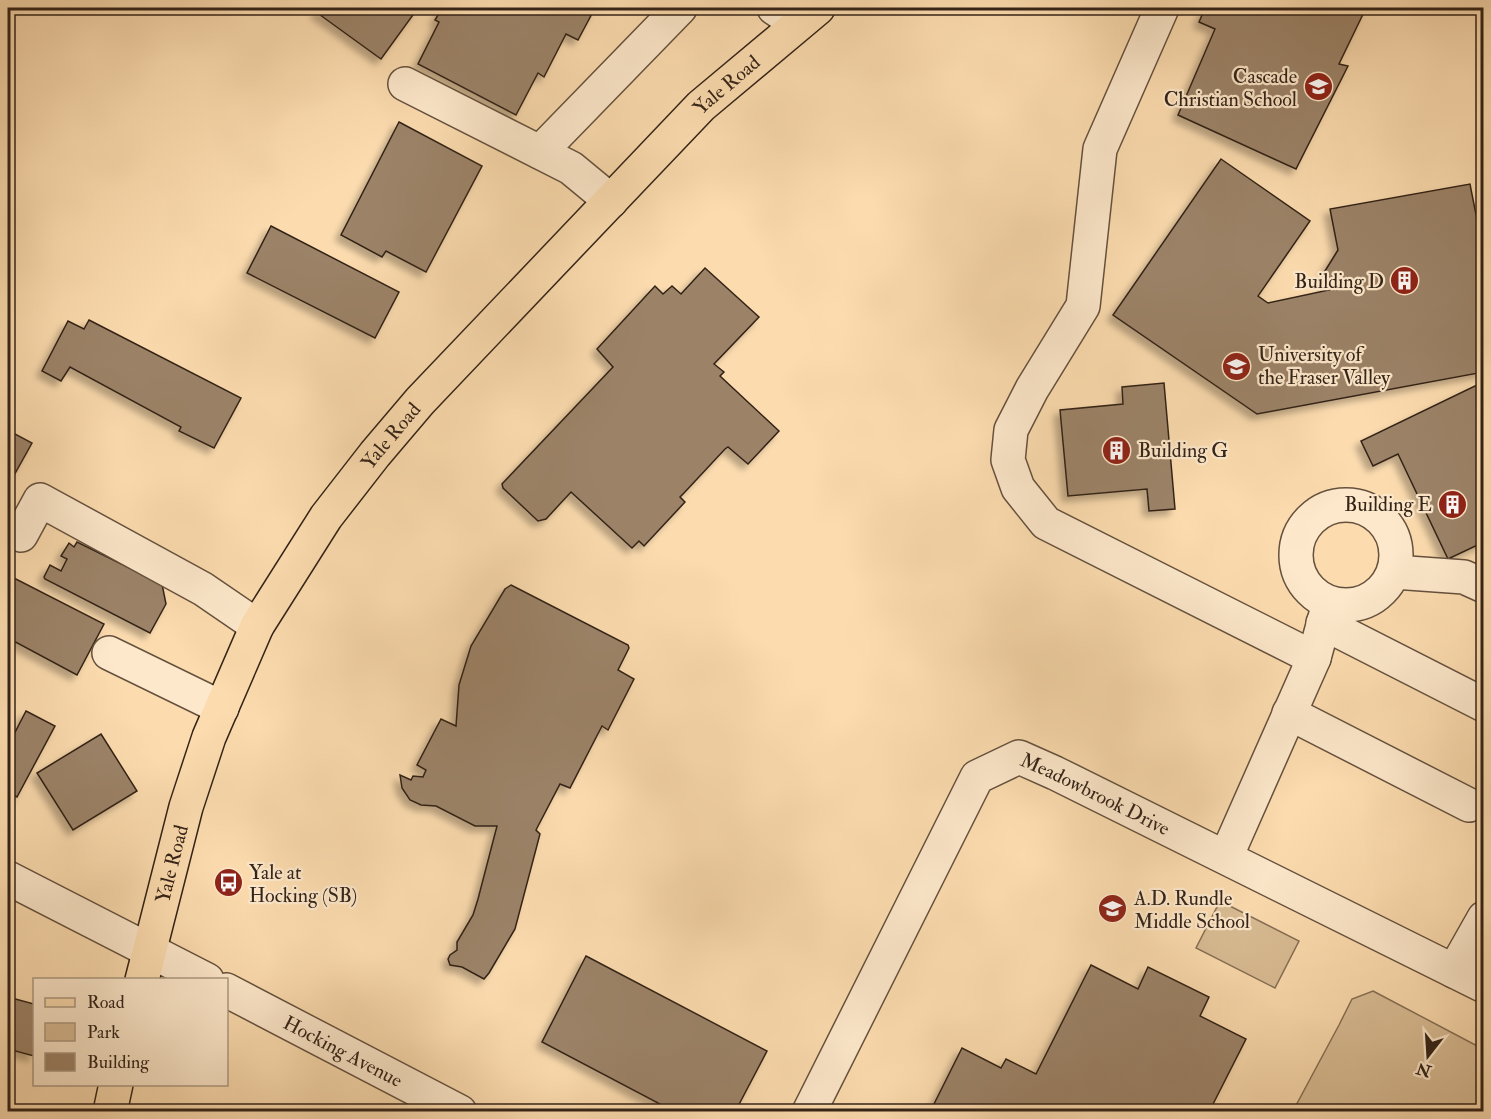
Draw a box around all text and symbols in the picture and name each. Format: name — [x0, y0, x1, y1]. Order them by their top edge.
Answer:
street label: Yale Road — [687, 49, 765, 119]
place label: Cascade Christian School — [1164, 64, 1297, 112]
school or university icon: Cascade Christian School — [1302, 71, 1334, 103]
building icon: Building D — [1389, 265, 1421, 297]
place label: Building D — [1294, 269, 1384, 294]
place label: University of the Fraser Valley — [1258, 342, 1391, 390]
school or university icon: University of the Fraser Valley — [1221, 350, 1253, 382]
street label: Yale Road — [355, 397, 426, 474]
building icon: Building G — [1101, 434, 1133, 466]
place label: Building G — [1138, 438, 1228, 463]
building icon: Building E — [1437, 488, 1469, 520]
place label: Building E — [1344, 492, 1432, 517]
street label: Meadowbrook Drive — [1017, 747, 1174, 841]
street label: Yale Road — [150, 822, 194, 905]
place label: Yale at Hocking (SB) — [249, 860, 357, 908]
bus stop icon: Yale at Hocking (SB) — [212, 867, 244, 899]
place label: A.D. Rundle Middle School — [1133, 886, 1250, 934]
school or university icon: A.D. Rundle Middle School — [1097, 893, 1129, 925]
legend — [33, 978, 228, 1086]
text: Road — [87, 991, 125, 1014]
street label: Hocking Avenue — [279, 1010, 407, 1092]
text: Park — [87, 1021, 120, 1044]
north arrow — [1398, 1026, 1458, 1086]
text: Building — [87, 1051, 150, 1074]
text: N — [1413, 1058, 1435, 1081]

